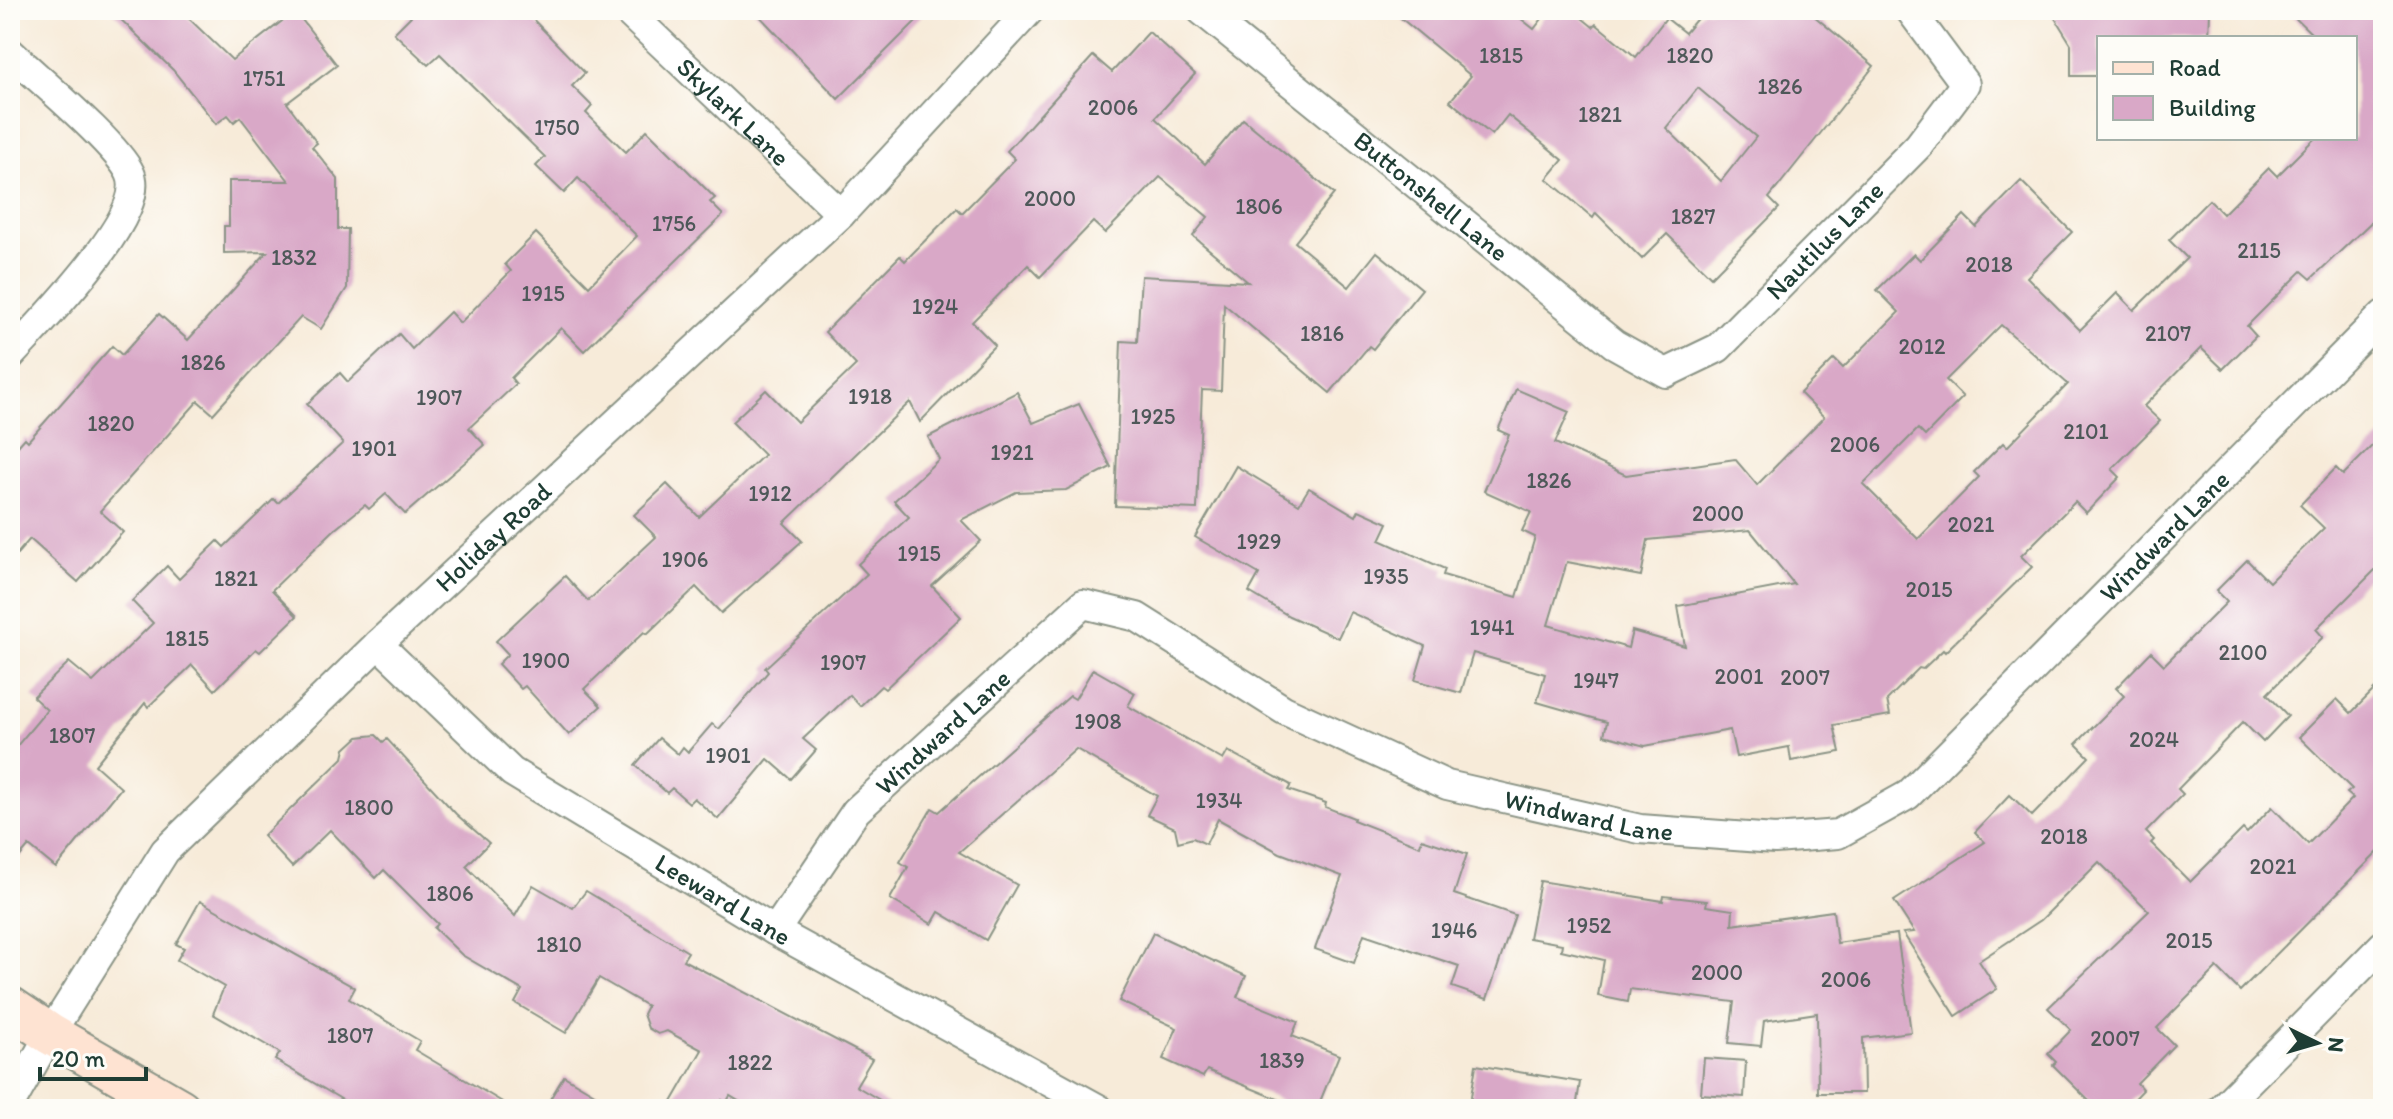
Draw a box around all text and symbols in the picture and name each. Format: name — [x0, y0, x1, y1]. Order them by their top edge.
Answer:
legend — [2097, 36, 2357, 140]
house number: 1815 — [1479, 42, 1523, 69]
house number: 1820 — [1666, 42, 1714, 69]
street label: Skylark Lane — [670, 51, 797, 173]
text: Road — [2169, 53, 2221, 82]
house number: 1751 — [243, 65, 285, 92]
house number: 1826 — [1757, 73, 1803, 100]
text: Building — [2169, 93, 2256, 122]
house number: 2006 — [1088, 94, 1138, 121]
house number: 1821 — [1578, 101, 1622, 128]
house number: 1750 — [534, 114, 580, 141]
street label: Buttonshell Lane — [1347, 124, 1515, 268]
street label: Nautilus Lane — [1759, 174, 1890, 306]
house number: 2000 — [1024, 185, 1076, 212]
house number: 1806 — [1235, 193, 1283, 220]
house number: 1827 — [1671, 203, 1715, 230]
house number: 1756 — [652, 210, 696, 237]
house number: 2115 — [2237, 237, 2281, 264]
house number: 1832 — [271, 244, 317, 271]
house number: 2018 — [1965, 251, 2013, 278]
house number: 1915 — [521, 280, 565, 307]
house number: 1924 — [912, 293, 958, 320]
house number: 1816 — [1300, 320, 1344, 347]
house number: 2107 — [2145, 320, 2191, 347]
house number: 2012 — [1899, 333, 1946, 360]
house number: 1826 — [180, 349, 226, 376]
house number: 1918 — [848, 383, 892, 410]
house number: 1907 — [416, 384, 462, 411]
house number: 1925 — [1131, 403, 1175, 430]
house number: 1820 — [87, 410, 135, 437]
house number: 2101 — [2063, 418, 2109, 445]
house number: 2006 — [1830, 431, 1880, 458]
house number: 1901 — [351, 435, 397, 462]
house number: 1921 — [990, 439, 1034, 466]
street label: Windward Lane — [2093, 464, 2236, 608]
house number: 1826 — [1526, 467, 1572, 494]
street label: Holiday Road — [429, 475, 558, 599]
house number: 1912 — [748, 480, 792, 507]
house number: 2000 — [1692, 500, 1744, 527]
house number: 2021 — [1948, 511, 1994, 538]
house number: 1929 — [1237, 528, 1281, 555]
house number: 1915 — [897, 540, 941, 567]
house number: 1906 — [662, 546, 708, 573]
house number: 1935 — [1363, 563, 1409, 590]
house number: 1821 — [214, 565, 258, 592]
house number: 2015 — [1906, 576, 1952, 603]
house number: 1941 — [1469, 614, 1515, 641]
house number: 1815 — [165, 625, 209, 652]
house number: 2100 — [2219, 639, 2267, 666]
house number: 1900 — [522, 647, 570, 674]
house number: 1907 — [820, 649, 866, 676]
street label: Windward Lane — [868, 662, 1017, 802]
house number: 2001 — [1715, 663, 1763, 690]
house number: 2007 — [1780, 664, 1830, 691]
house number: 1947 — [1573, 667, 1619, 694]
house number: 1908 — [1074, 708, 1122, 735]
house number: 1807 — [49, 722, 95, 749]
house number: 2024 — [2129, 726, 2179, 753]
house number: 1901 — [705, 742, 751, 769]
street label: Windward Lane — [1501, 783, 1674, 847]
house number: 1934 — [1196, 787, 1242, 814]
house number: 1800 — [344, 794, 394, 821]
house number: 2018 — [2040, 823, 2088, 850]
street label: Leeward Lane — [649, 846, 796, 953]
house number: 2021 — [2250, 853, 2296, 880]
house number: 1806 — [426, 880, 474, 907]
house number: 1952 — [1567, 912, 1612, 939]
house number: 1946 — [1431, 917, 1477, 944]
house number: 2015 — [2166, 927, 2212, 954]
house number: 1810 — [536, 931, 582, 958]
house number: 2000 — [1691, 959, 1743, 986]
house number: 2006 — [1821, 966, 1871, 993]
north arrow — [2277, 1003, 2357, 1083]
house number: 1807 — [327, 1022, 373, 1049]
house number: 2007 — [2090, 1025, 2140, 1052]
scale bar — [40, 1031, 146, 1081]
text: N — [2322, 1036, 2351, 1053]
text: 20 m — [52, 1044, 105, 1073]
house number: 1839 — [1259, 1047, 1305, 1074]
house number: 1822 — [727, 1049, 773, 1076]

